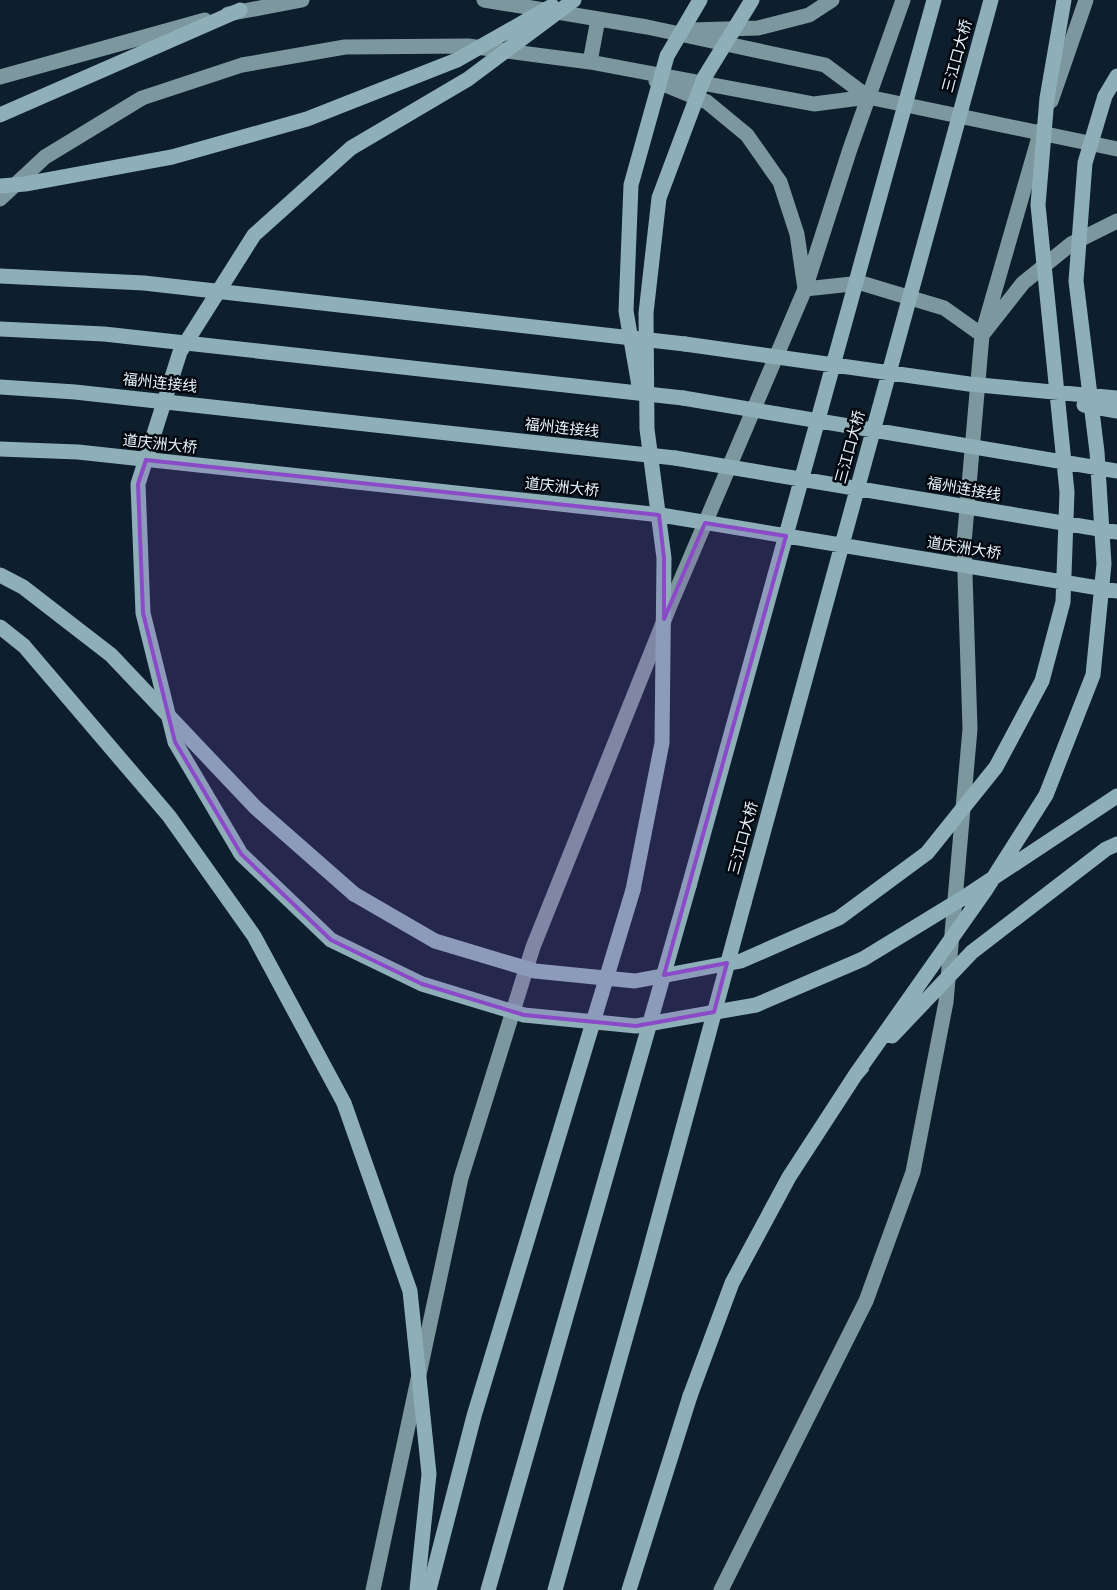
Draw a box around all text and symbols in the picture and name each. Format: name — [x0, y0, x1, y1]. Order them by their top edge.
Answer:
street label: 三江口大桥 — [939, 17, 975, 95]
street label: 福州连接线 — [122, 370, 198, 396]
street label: 三江口大桥 — [832, 408, 868, 486]
street label: 福州连接线 — [524, 415, 600, 441]
street label: 道庆洲大桥 — [122, 431, 198, 457]
street label: 道庆洲大桥 — [524, 474, 600, 500]
street label: 福州连接线 — [925, 474, 1003, 504]
street label: 道庆洲大桥 — [926, 533, 1002, 563]
street label: 三江口大桥 — [725, 799, 761, 877]

